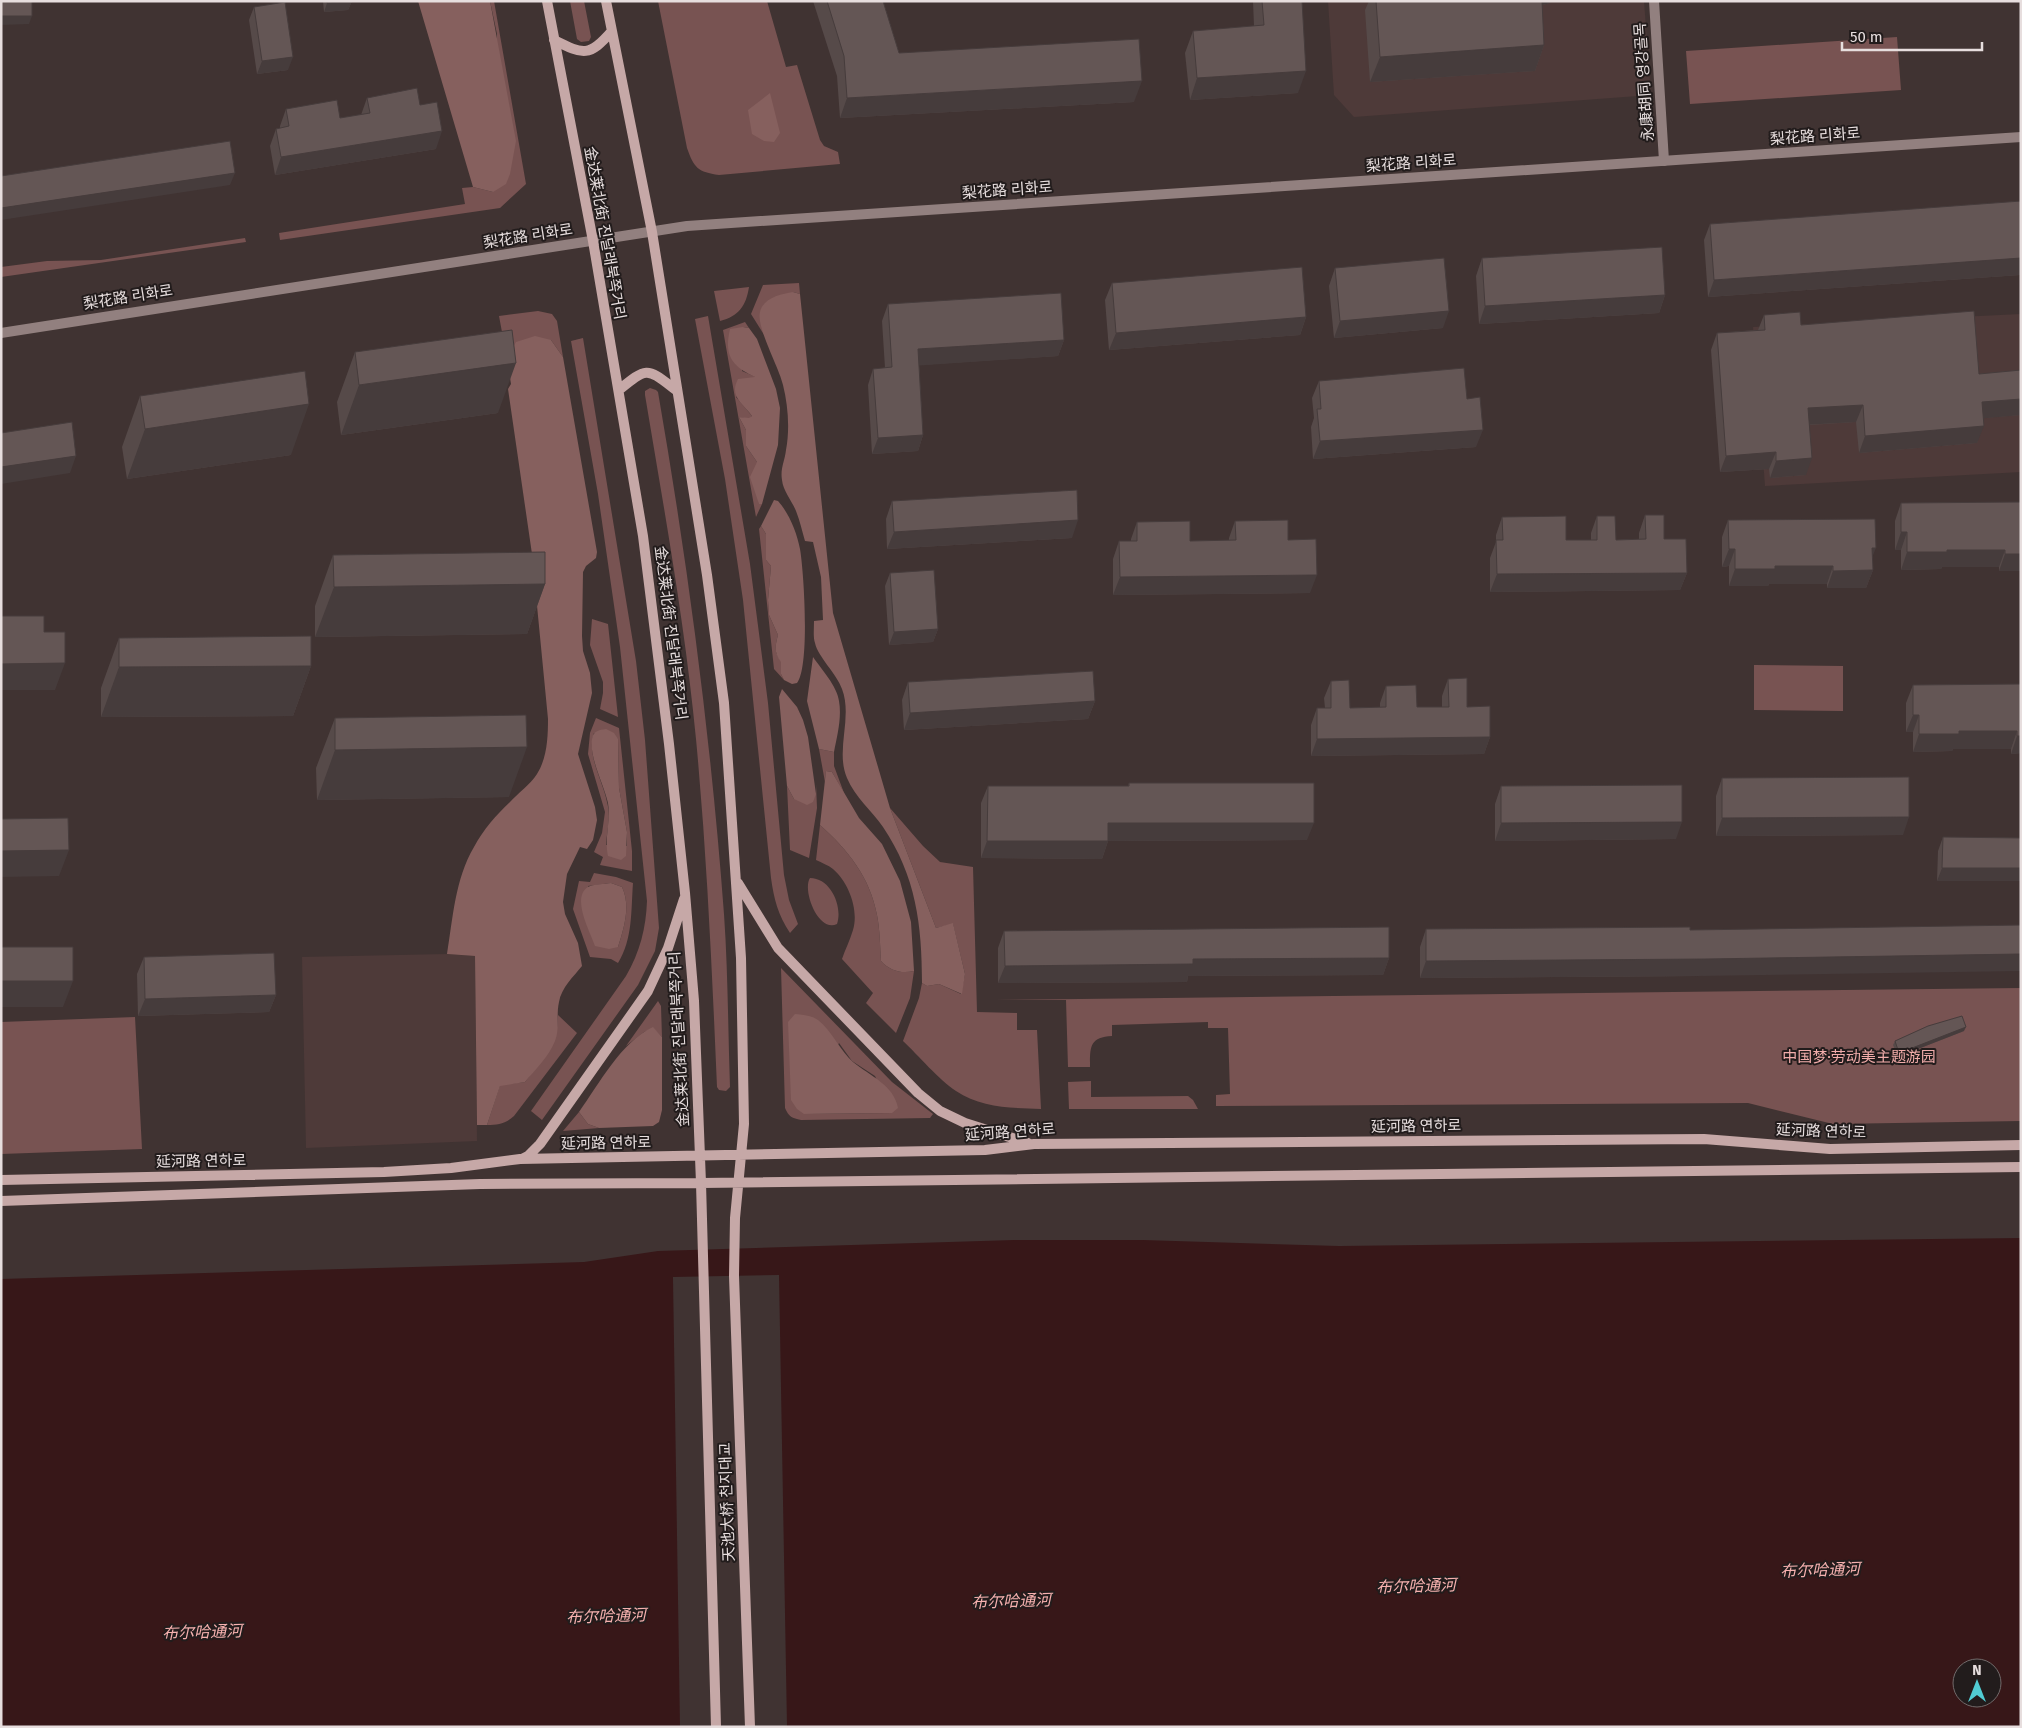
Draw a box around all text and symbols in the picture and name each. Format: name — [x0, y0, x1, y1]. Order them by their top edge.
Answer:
scale bar — [1842, 20, 1982, 52]
street label: 永康胡同 영강골목 — [1631, 22, 1657, 142]
text: 50 m — [1850, 28, 1883, 46]
street label: 梨花路 리화로 — [1769, 124, 1861, 148]
street label: 金达莱北街 진달래북쪽거리 — [581, 145, 629, 321]
street label: 梨花路 리화로 — [1365, 151, 1457, 175]
street label: 梨花路 리화로 — [961, 178, 1053, 202]
street label: 梨花路 리화로 — [482, 220, 574, 252]
street label: 梨花路 리화로 — [82, 281, 174, 313]
street label: 金达莱北街 진달래북쪽거리 — [651, 545, 691, 721]
street label: 金达莱北街 진달래북쪽거리 — [665, 951, 693, 1127]
park label: 中国梦·劳动美主题游园 — [1782, 1048, 1936, 1066]
street label: 延河路 연하로 — [1371, 1116, 1461, 1136]
street label: 延河路 연하로 — [964, 1120, 1056, 1144]
street label: 延河路 연하로 — [1776, 1120, 1866, 1142]
street label: 延河路 연하로 — [561, 1133, 651, 1153]
street label: 延河路 연하로 — [156, 1151, 246, 1171]
street label: 天池大桥 천지대교 — [716, 1442, 738, 1562]
water label: 布尔哈通河 — [1780, 1559, 1863, 1581]
water label: 布尔哈通河 — [1376, 1575, 1459, 1597]
water label: 布尔哈通河 — [971, 1590, 1054, 1612]
water label: 布尔哈通河 — [566, 1605, 649, 1627]
water label: 布尔哈通河 — [162, 1621, 245, 1643]
north arrow — [1952, 1658, 2002, 1708]
text: N — [1972, 1662, 1982, 1679]

